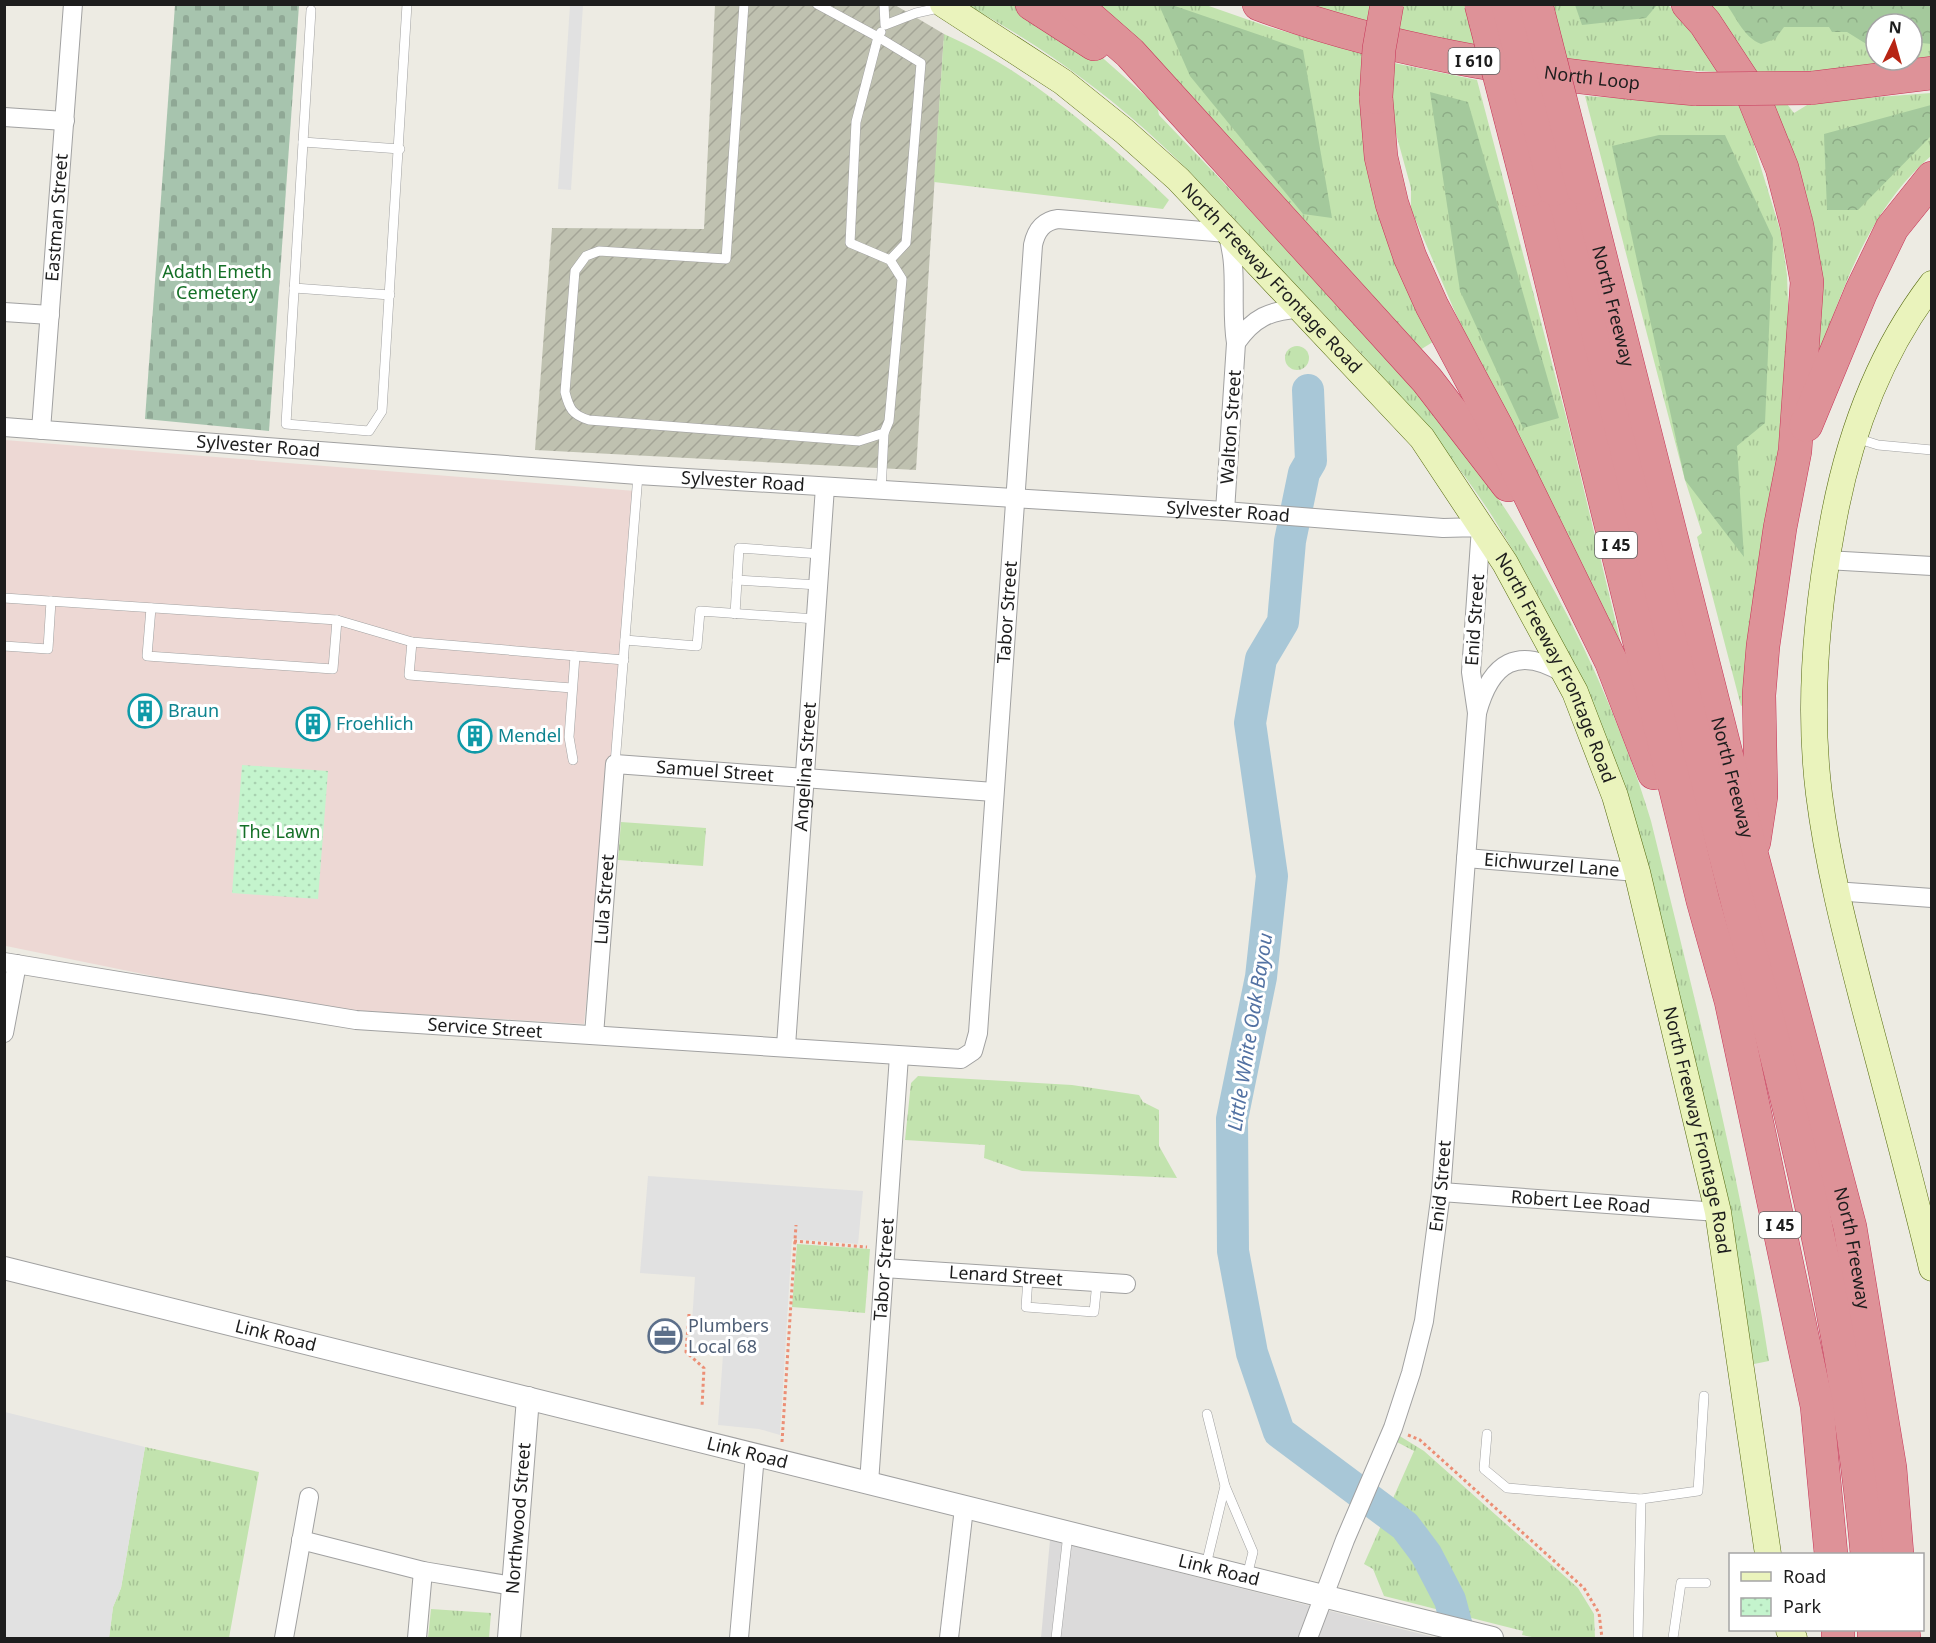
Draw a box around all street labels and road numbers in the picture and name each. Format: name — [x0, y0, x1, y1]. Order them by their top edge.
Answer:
road number: I 610 — [1448, 48, 1500, 74]
street label: North Loop — [1543, 59, 1641, 95]
street label: Eastman Street — [39, 152, 73, 282]
street label: North Freeway Frontage Road — [1177, 177, 1368, 378]
street label: North Freeway — [1587, 243, 1641, 370]
street label: Walton Street — [1214, 368, 1246, 485]
street label: Sylvester Road — [196, 429, 321, 462]
street label: Sylvester Road — [681, 465, 806, 496]
street label: Sylvester Road — [1166, 494, 1291, 527]
road number: I 45 — [1595, 532, 1637, 558]
street label: North Freeway Frontage Road — [1490, 547, 1622, 786]
street label: Tabor Street — [991, 559, 1022, 664]
street label: Enid Street — [1459, 573, 1489, 667]
street label: Angelina Street — [788, 701, 821, 832]
street label: North Freeway — [1706, 714, 1760, 841]
street label: Samuel Street — [655, 754, 775, 787]
street label: Eichwurzel Lane — [1483, 847, 1621, 882]
street label: Lula Street — [588, 853, 619, 945]
street label: North Freeway Frontage Road — [1658, 1004, 1737, 1255]
street label: Service Street — [427, 1012, 544, 1043]
street label: Enid Street — [1423, 1139, 1456, 1233]
street label: Robert Lee Road — [1510, 1184, 1651, 1218]
street label: North Freeway — [1829, 1184, 1877, 1312]
road number: I 45 — [1759, 1212, 1801, 1238]
street label: Tabor Street — [867, 1217, 899, 1322]
street label: Lenard Street — [948, 1259, 1064, 1291]
street label: Link Road — [233, 1313, 319, 1356]
street label: Link Road — [705, 1430, 791, 1474]
street label: Northwood Street — [500, 1441, 535, 1595]
street label: Link Road — [1176, 1548, 1262, 1591]

